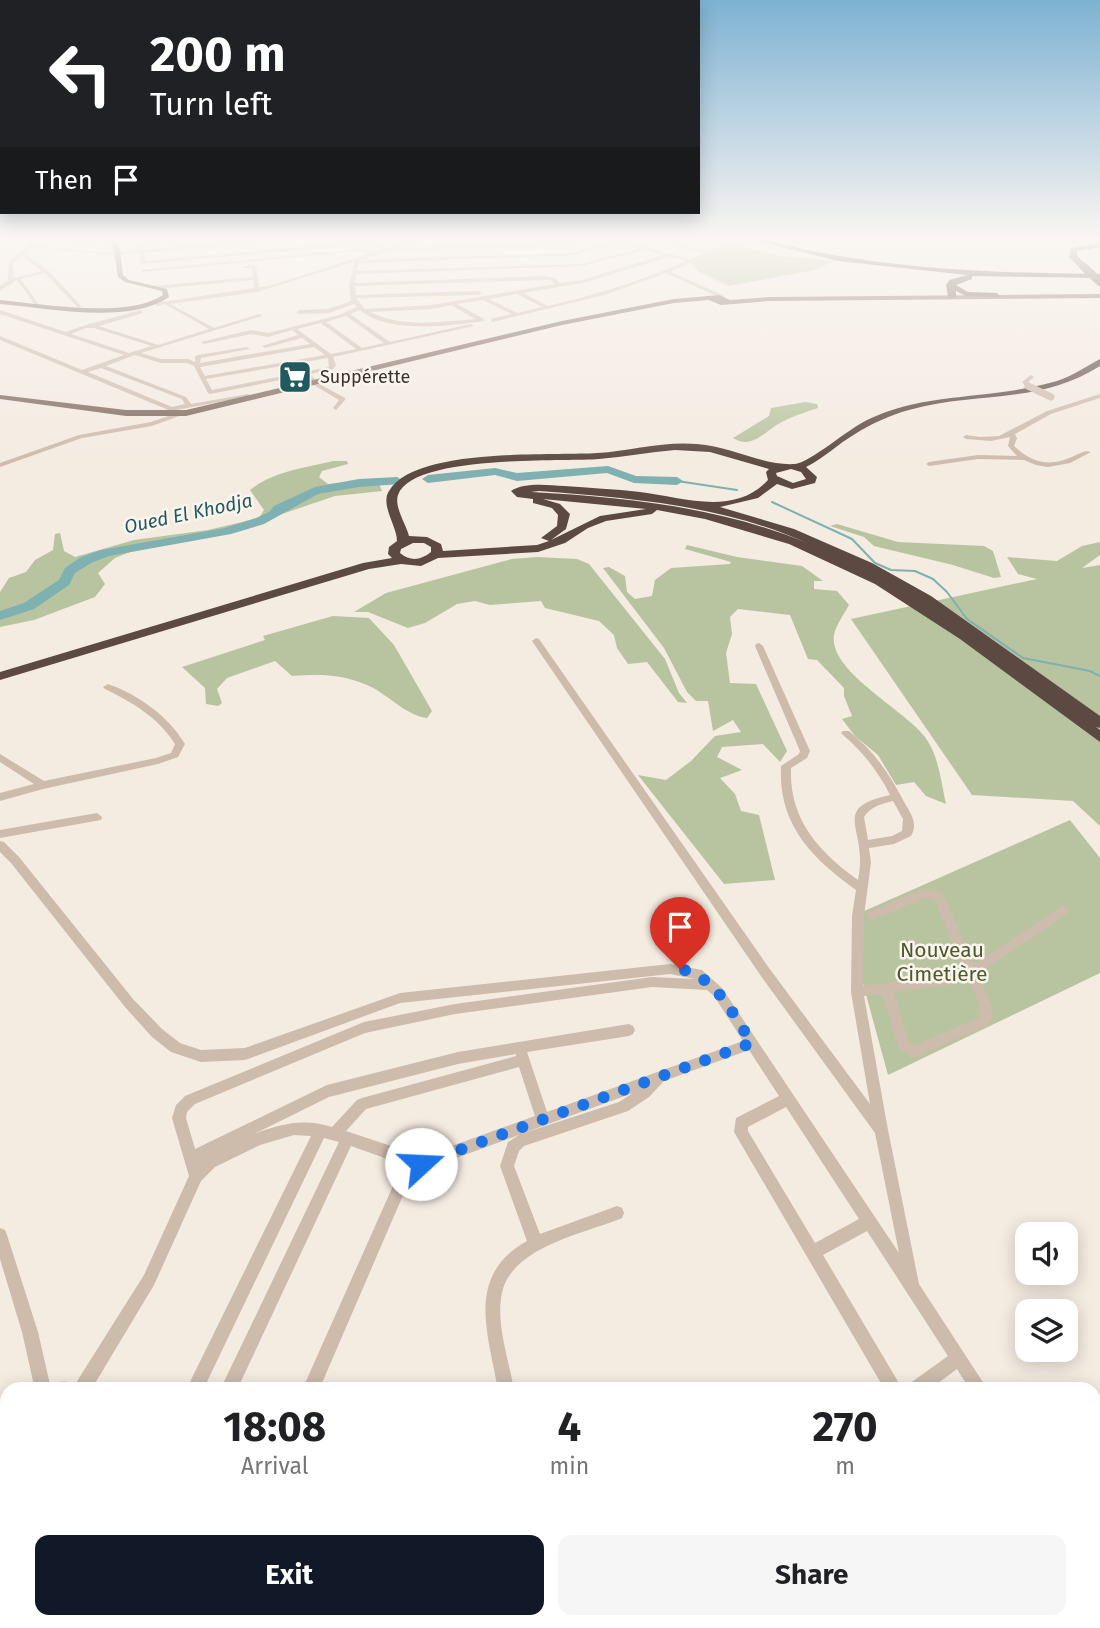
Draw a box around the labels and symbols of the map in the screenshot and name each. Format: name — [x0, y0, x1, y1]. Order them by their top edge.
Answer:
supermarket icon: Suppérette — [276, 358, 314, 396]
place label: Suppérette — [320, 366, 410, 388]
water label: Oued El Khodja — [122, 489, 254, 538]
pin — [650, 897, 710, 969]
park label: Nouveau Cimetière — [897, 937, 988, 987]
position arrow — [384, 1127, 458, 1201]

